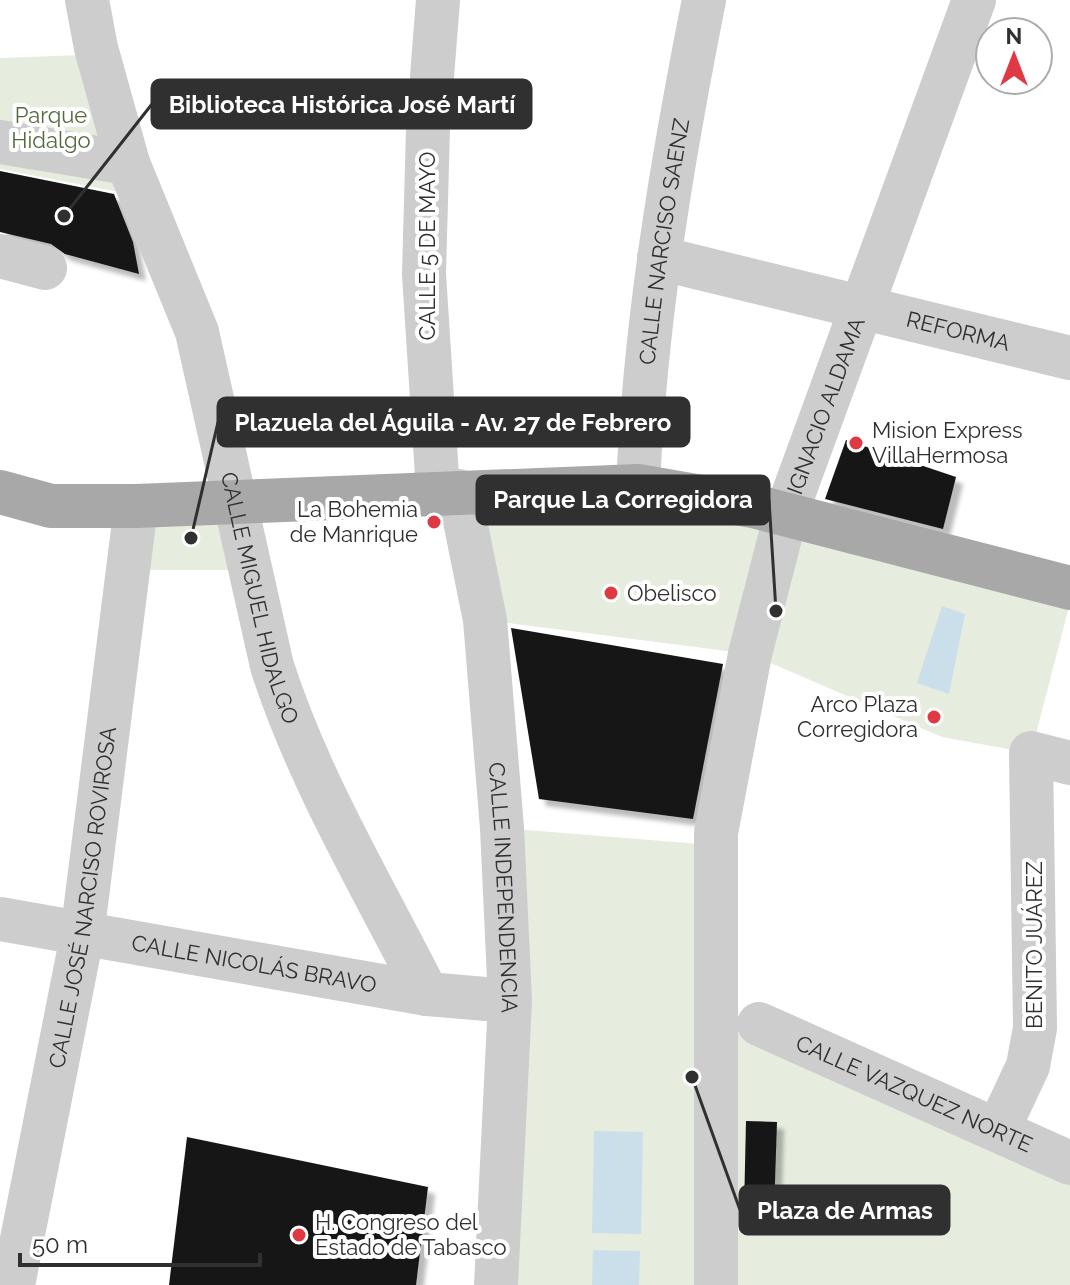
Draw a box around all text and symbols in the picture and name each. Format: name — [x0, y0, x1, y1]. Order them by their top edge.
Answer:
north arrow — [974, 16, 1054, 96]
text: N — [1006, 23, 1022, 49]
callout: Biblioteca Histórica José Martí — [152, 80, 531, 128]
text: Biblioteca Histórica José Martí — [169, 90, 516, 119]
park label: Parque Hidalgo — [11, 102, 91, 153]
street label: CALLE NARCISO SAENZ — [634, 116, 694, 366]
street label: CALLE 5 DE MAYO — [414, 152, 440, 340]
street label: REFORMA — [904, 306, 1013, 356]
street label: IGNACIO ALDAMA — [781, 314, 870, 498]
callout: Plazuela del Águila - Av. 27 de Febrero — [218, 398, 689, 446]
text: Plazuela del Águila - Av. 27 de Febrero — [235, 408, 671, 437]
place label: Mision Express VillaHermosa — [872, 417, 1023, 468]
marker: Mision Express VillaHermosa — [847, 434, 865, 452]
street label: CALLE MIGUEL HIDALGO — [216, 469, 305, 728]
callout: Parque La Corregidora — [477, 476, 769, 524]
text: Parque La Corregidora — [493, 485, 753, 514]
place label: La Bohemia de Manrique — [290, 496, 418, 547]
marker: La Bohemia de Manrique — [425, 513, 443, 531]
place label: Obelisco — [627, 580, 716, 606]
marker: Obelisco — [602, 584, 620, 602]
place label: Arco Plaza Corregidora — [797, 691, 918, 742]
marker: Arco Plaza Corregidora — [925, 708, 943, 726]
street label: CALLE JOSÉ NARCISO ROVIROSA — [43, 725, 121, 1070]
street label: CALLE INDEPENDENCIA — [484, 761, 523, 1014]
street label: BENITO JUÁREZ — [1021, 861, 1047, 1029]
street label: CALLE NICOLÁS BRAVO — [130, 929, 379, 998]
street label: CALLE VAZQUEZ NORTE — [792, 1029, 1036, 1158]
callout: Plaza de Armas — [740, 1186, 949, 1234]
text: Plaza de Armas — [757, 1196, 933, 1225]
place label: H. Congreso del Estado de Tabasco — [315, 1209, 507, 1260]
scale bar — [20, 1217, 260, 1267]
marker: H. Congreso del Estado de Tabasco — [290, 1226, 308, 1244]
text: 50 m — [32, 1230, 88, 1259]

